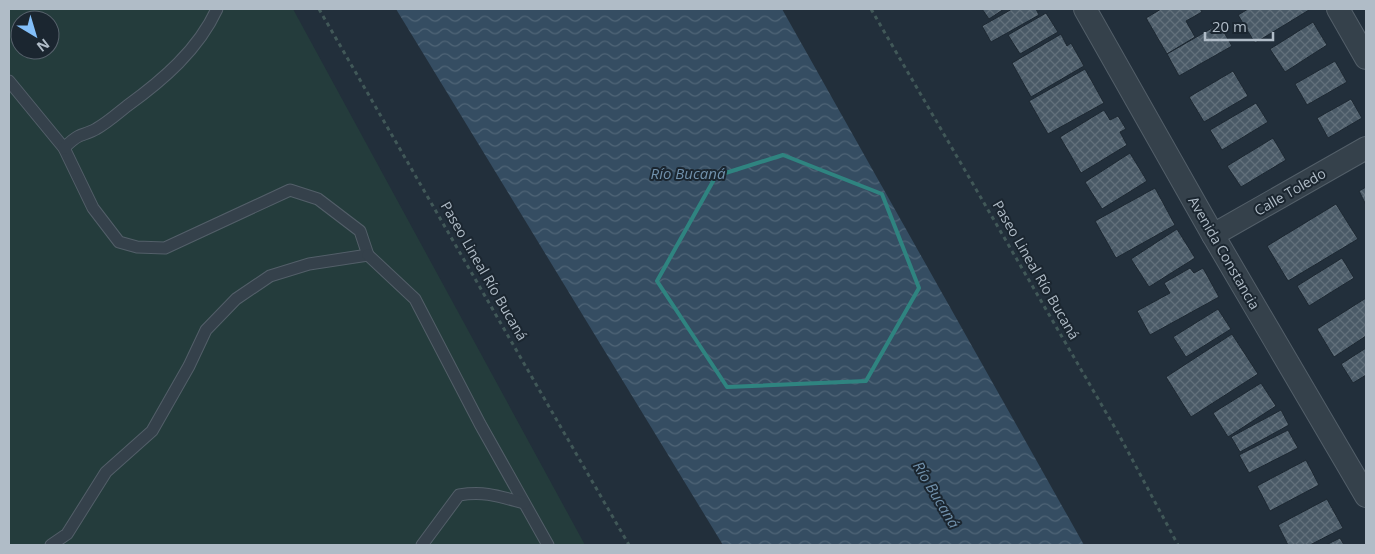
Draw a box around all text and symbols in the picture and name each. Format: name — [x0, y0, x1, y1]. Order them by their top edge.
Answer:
north arrow — [10, 10, 60, 60]
scale bar — [1205, 10, 1272, 42]
text: 20 m — [1212, 16, 1247, 36]
text: N — [33, 35, 54, 57]
water label: Río Bucaná — [651, 163, 726, 183]
street label: Calle Toledo — [1250, 163, 1329, 220]
street label: Avenida Constancia — [1184, 193, 1265, 313]
street label: Paseo Lineal Río Bucaná — [989, 197, 1084, 343]
street label: Paseo Lineal Río Bucaná — [437, 198, 532, 344]
water label: Río Bucaná — [909, 457, 965, 532]

